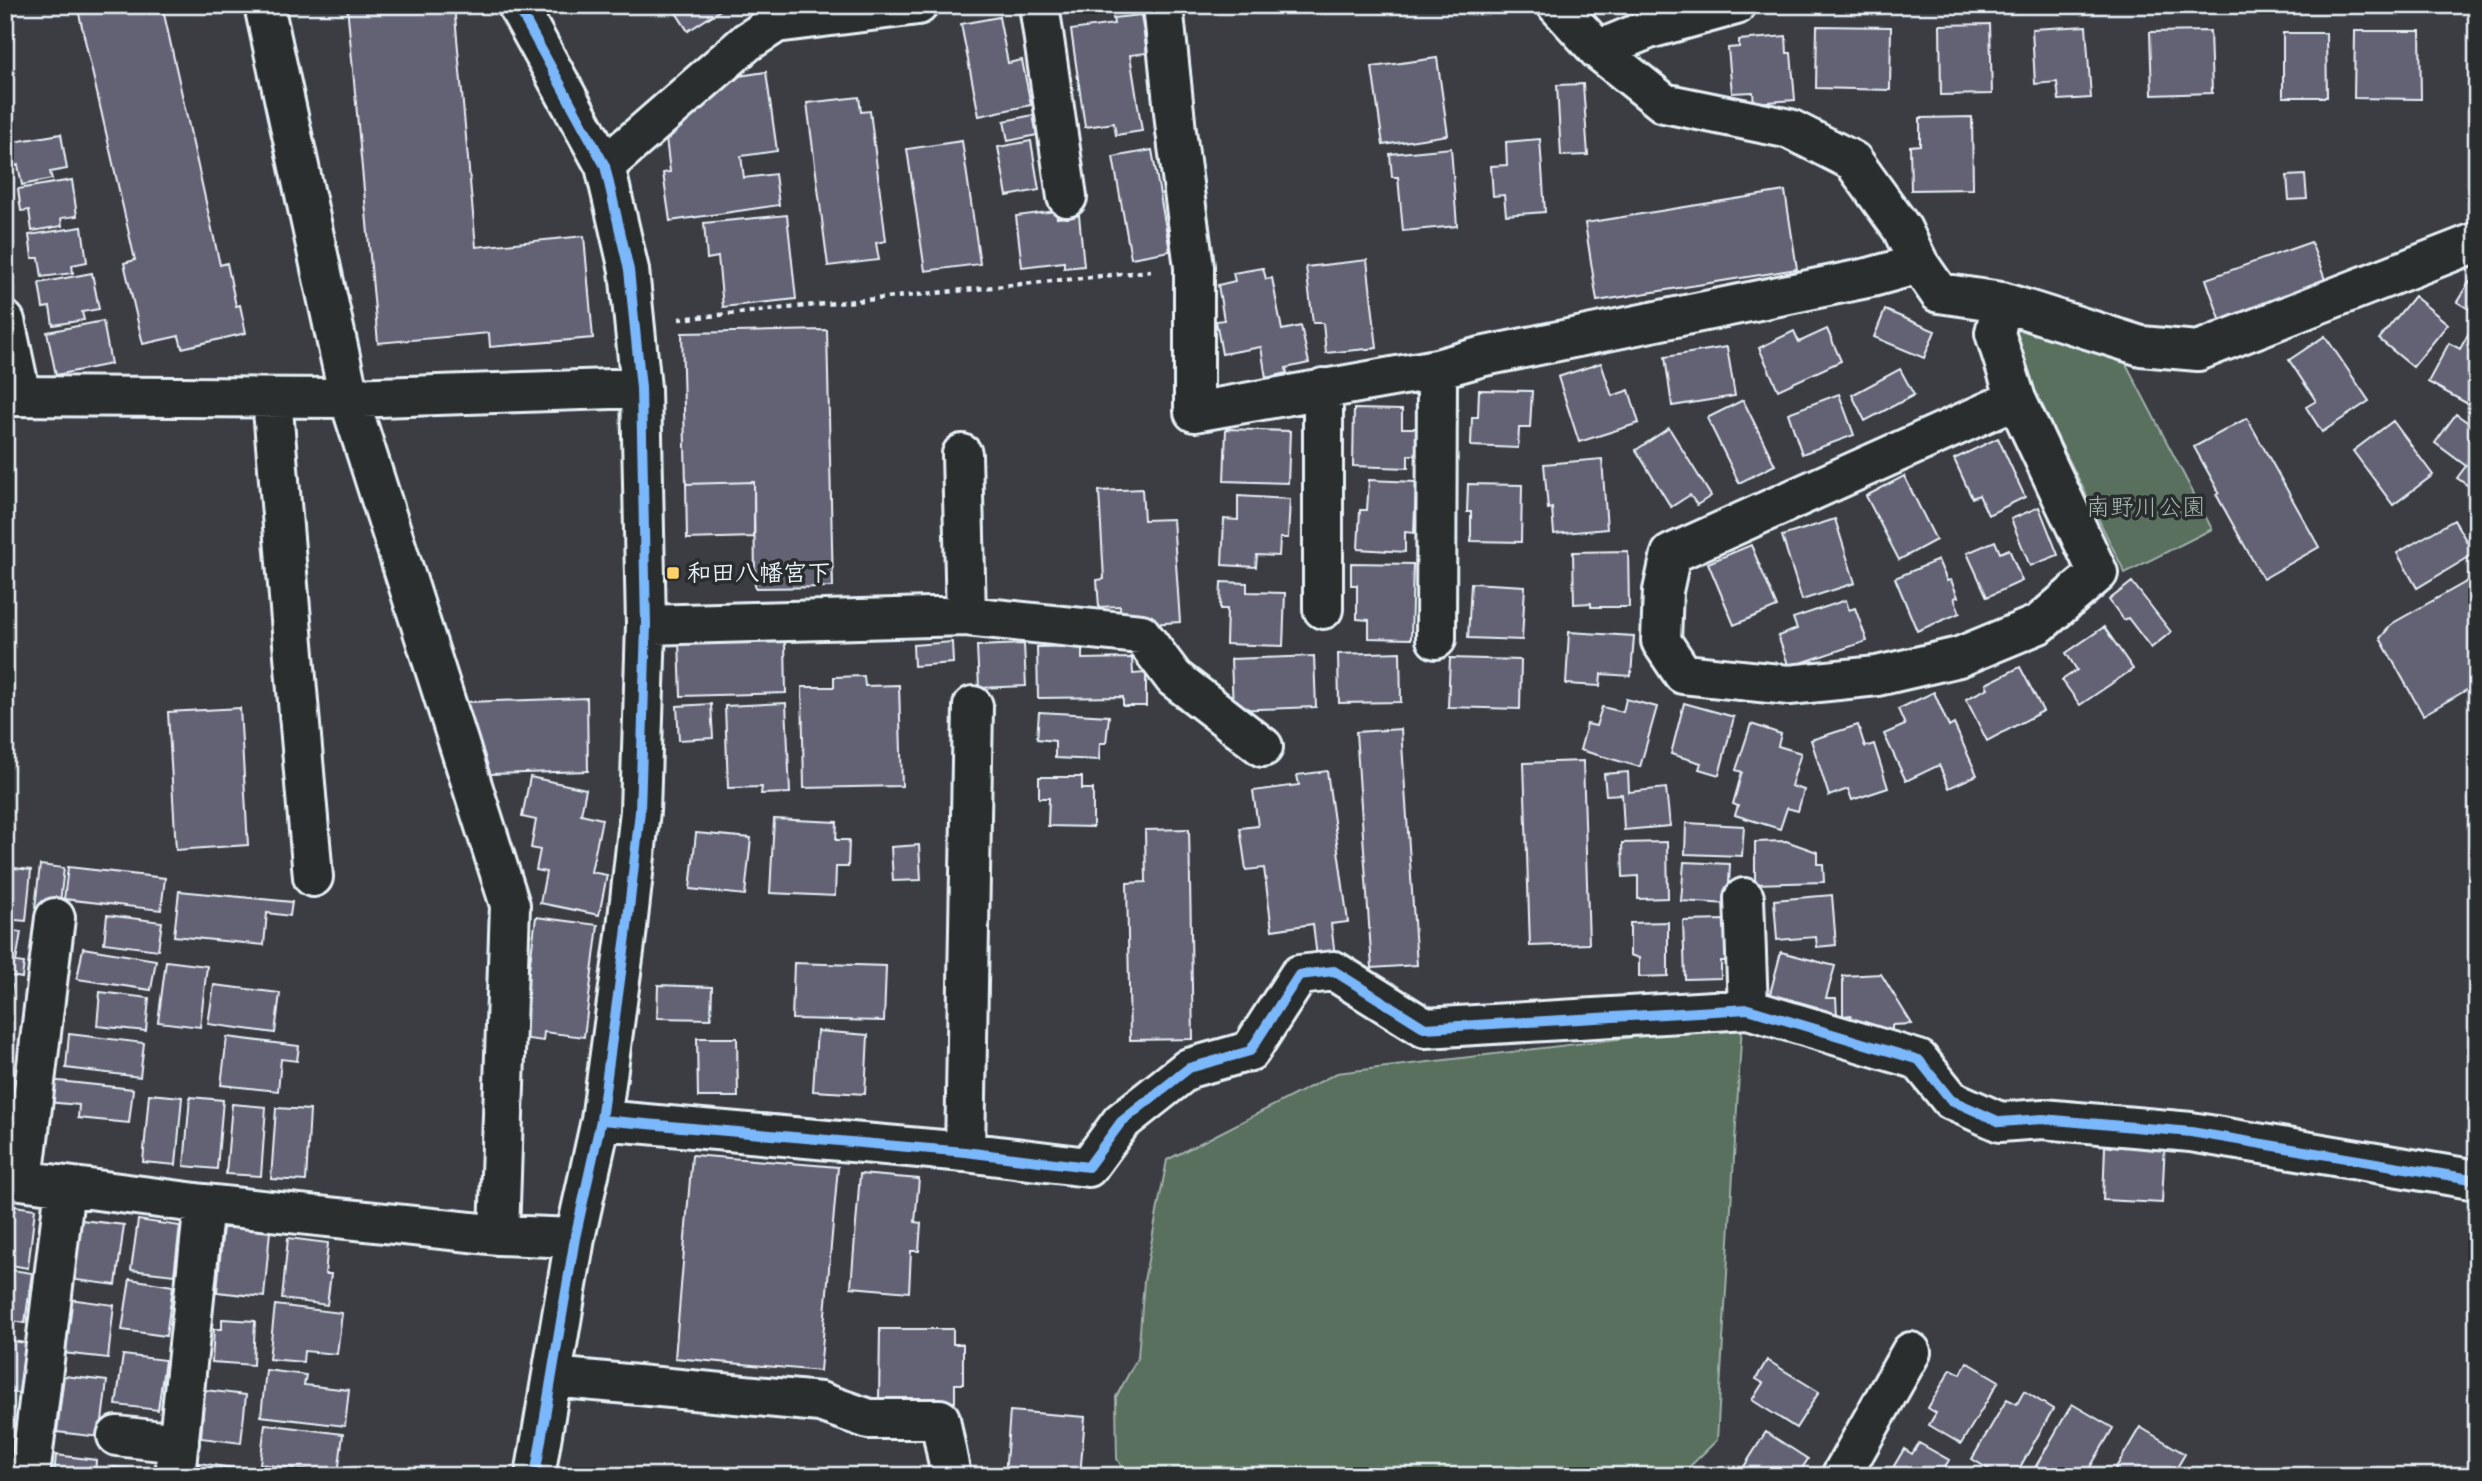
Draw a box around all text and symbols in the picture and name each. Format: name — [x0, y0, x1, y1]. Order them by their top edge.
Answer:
park label: 南野川公園 — [2086, 493, 2206, 527]
place label: 和田八幡宮下 — [687, 559, 831, 593]
marker: 和田八幡宮下 — [665, 565, 681, 581]

